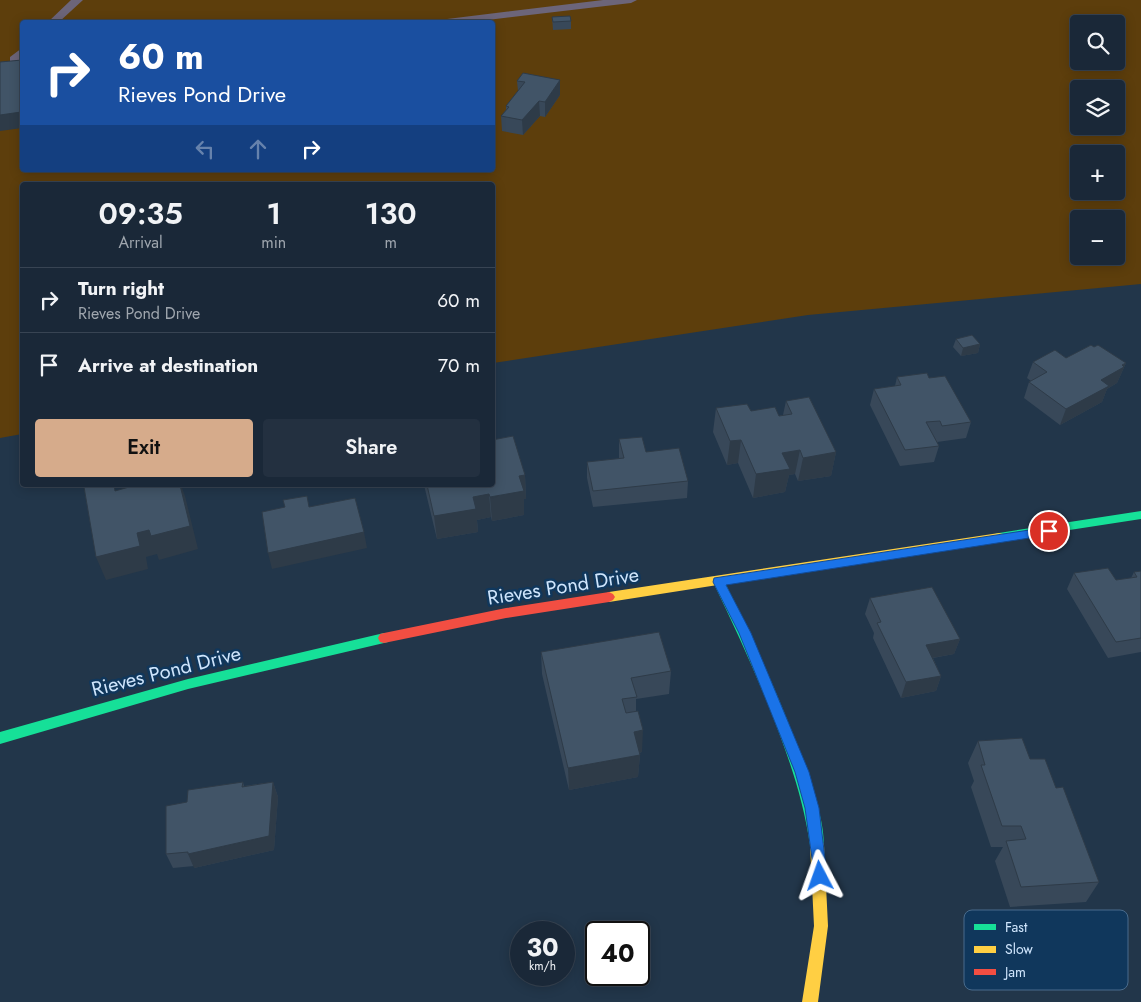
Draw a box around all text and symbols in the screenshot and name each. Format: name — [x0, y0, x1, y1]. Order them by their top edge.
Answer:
map controls — [1070, 15, 1125, 265]
button: search — [1070, 15, 1125, 70]
text: 60 m — [118, 32, 204, 82]
icon: right — [35, 40, 100, 105]
text: Rieves Pond Drive — [118, 78, 286, 110]
button: layers — [1070, 80, 1125, 135]
icon: left — [191, 135, 219, 163]
icon: ahead — [244, 135, 272, 163]
icon: right — [297, 135, 325, 163]
button: + — [1070, 145, 1125, 200]
text: 09:35 — [98, 192, 183, 235]
text: 1 — [266, 192, 281, 235]
text: 130 — [365, 192, 417, 235]
button: − — [1070, 210, 1125, 265]
text: Arrival — [119, 231, 163, 254]
text: min — [261, 231, 286, 254]
text: m — [384, 231, 397, 254]
text: Turn right — [78, 275, 164, 302]
icon: right — [35, 286, 63, 314]
text: 60 m — [437, 287, 480, 314]
text: Rieves Pond Drive — [78, 302, 200, 325]
icon: arrive — [35, 351, 63, 379]
text: Arrive at destination — [78, 352, 258, 379]
text: 70 m — [438, 352, 480, 379]
button: Exit — [35, 419, 253, 477]
button: Share — [263, 419, 480, 477]
pin — [1028, 510, 1070, 552]
icon: arrive — [1035, 517, 1063, 545]
street label: Rieves Pond Drive — [485, 560, 641, 613]
street label: Rieves Pond Drive — [88, 639, 244, 704]
position arrow — [793, 849, 845, 901]
legend — [964, 910, 1128, 990]
text: Fast — [1005, 917, 1028, 937]
speed limit sign: 40 — [585, 921, 650, 986]
text: 30 — [526, 929, 559, 965]
text: Slow — [1005, 939, 1033, 959]
text: km/h — [529, 957, 556, 975]
text: Jam — [1003, 962, 1026, 982]

